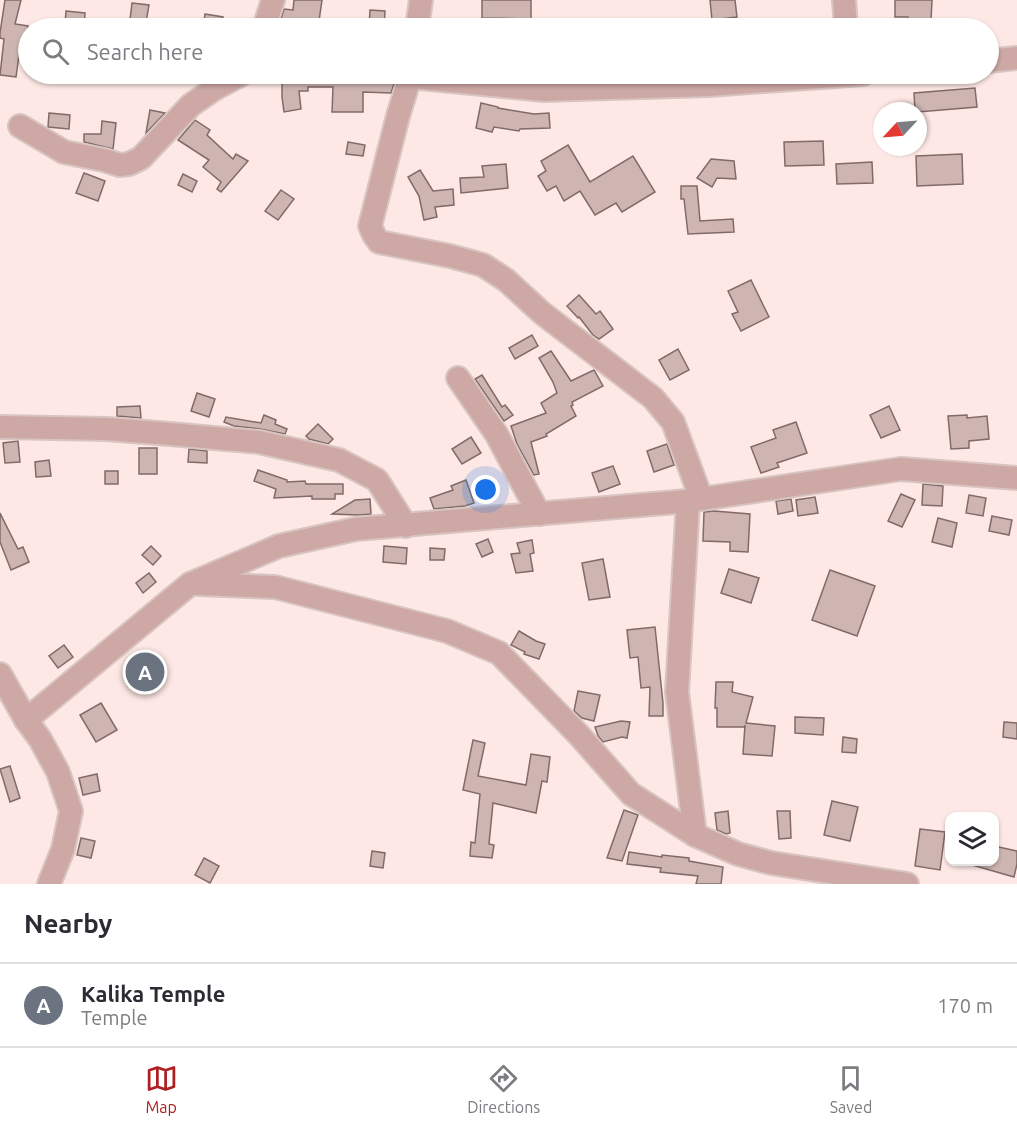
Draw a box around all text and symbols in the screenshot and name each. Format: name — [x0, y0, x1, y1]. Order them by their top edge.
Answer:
search box — [18, 18, 999, 84]
icon: search — [39, 35, 72, 68]
text: Search here — [87, 39, 203, 64]
north arrow — [873, 102, 927, 156]
your location — [471, 475, 500, 504]
pin: A — [126, 650, 164, 694]
map controls — [945, 812, 999, 866]
button: layers — [945, 812, 999, 866]
text: Nearby — [24, 909, 112, 938]
text: Kalika Temple — [81, 981, 225, 1006]
text: A — [36, 994, 51, 1017]
text: 170 m — [937, 994, 993, 1017]
text: Temple — [81, 1006, 147, 1029]
tab: Map — [145, 1062, 178, 1116]
tab: Directions — [467, 1062, 540, 1116]
tab: Saved — [830, 1062, 872, 1116]

